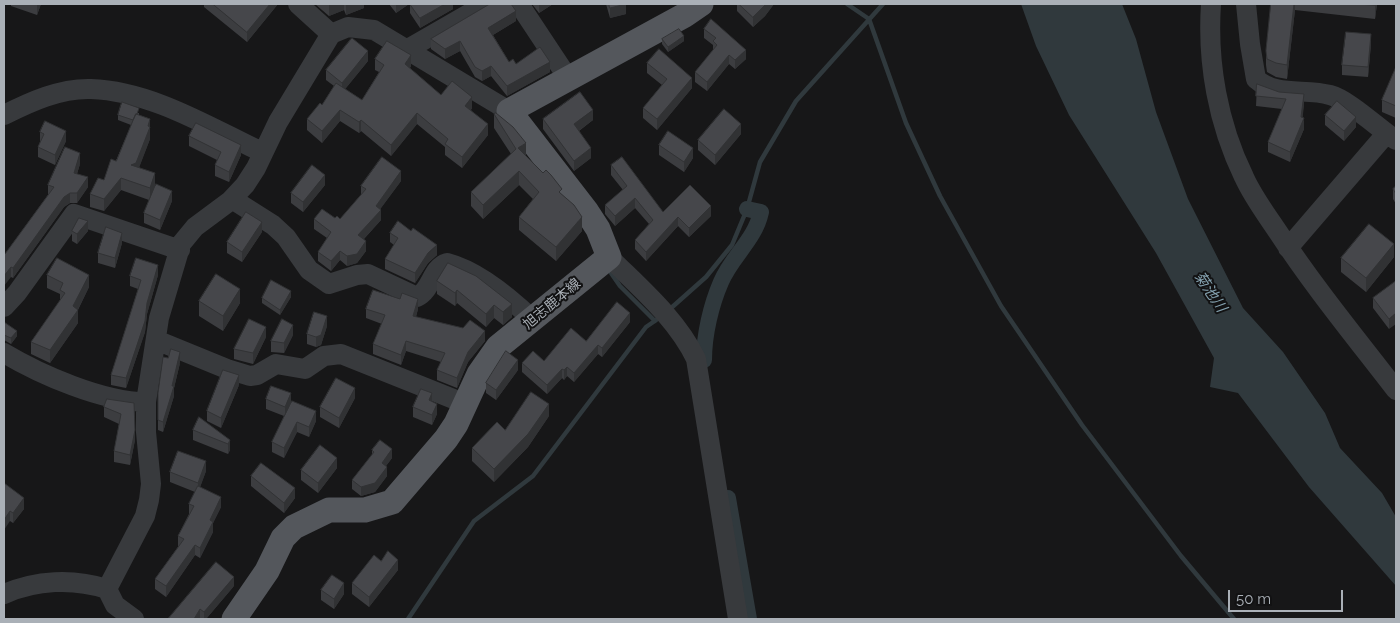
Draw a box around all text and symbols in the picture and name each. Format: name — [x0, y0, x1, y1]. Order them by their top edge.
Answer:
water label: 菊池川 — [1190, 268, 1230, 316]
street label: 旭志鹿本線 — [520, 275, 584, 333]
scale bar — [1230, 580, 1345, 612]
text: 50 m — [1236, 590, 1271, 608]

